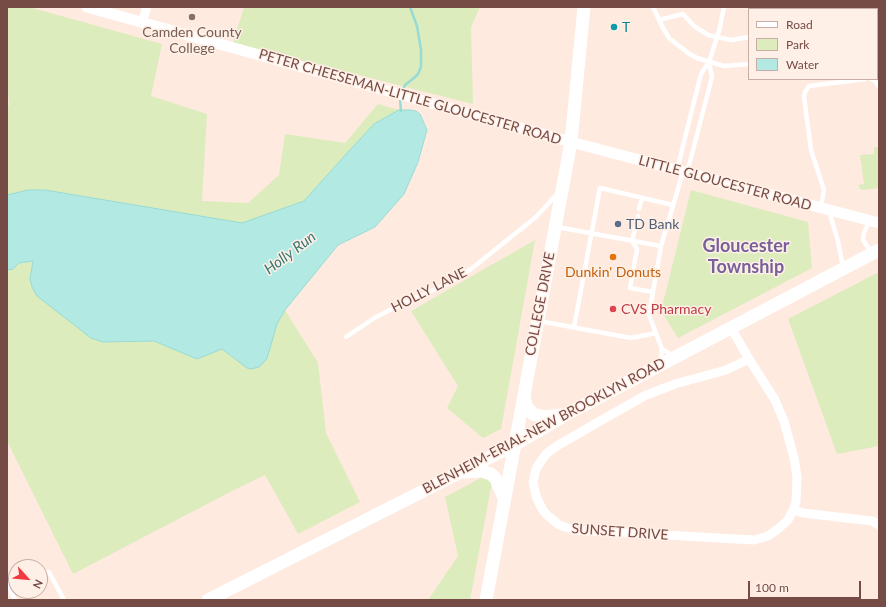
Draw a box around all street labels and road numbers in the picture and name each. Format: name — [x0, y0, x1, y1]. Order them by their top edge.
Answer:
street label: PETER CHEESEMAN-LITTLE GLOUCESTER ROAD — [257, 46, 563, 148]
street label: LITTLE GLOUCESTER ROAD — [637, 152, 813, 214]
street label: COLLEGE DRIVE — [522, 251, 558, 357]
street label: HOLLY LANE — [388, 264, 470, 316]
street label: BLENHEIM-ERIAL-NEW BROOKLYN ROAD — [420, 355, 668, 497]
street label: SUNSET DRIVE — [571, 520, 669, 544]

